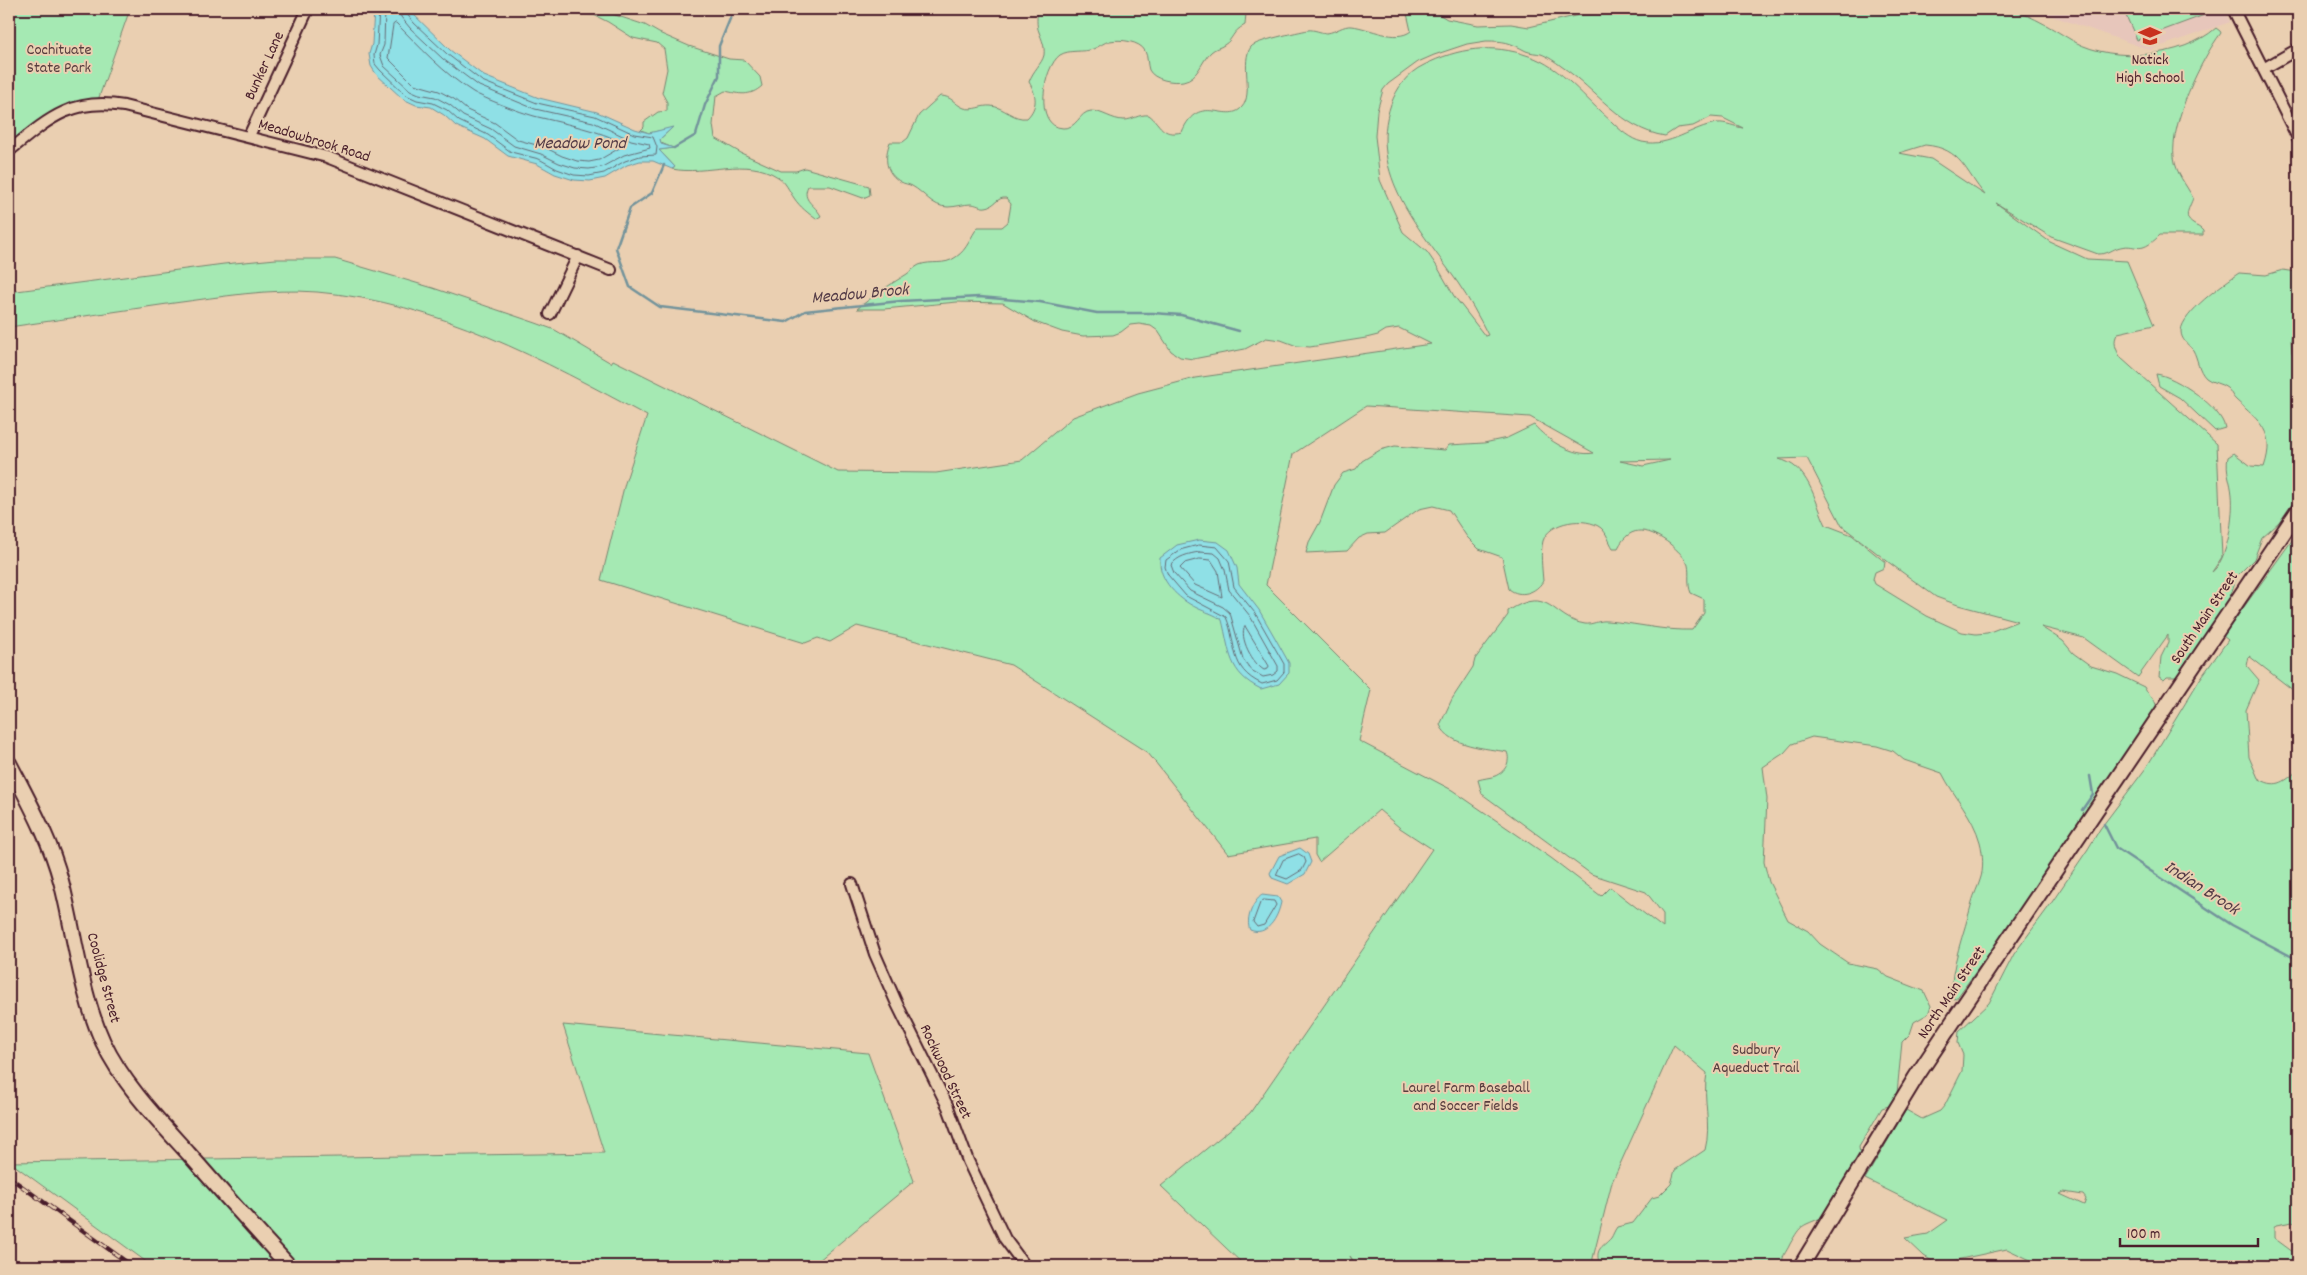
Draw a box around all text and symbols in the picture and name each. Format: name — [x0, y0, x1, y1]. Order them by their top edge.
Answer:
school or university icon: Natick High School — [2137, 23, 2163, 49]
street label: Bunker Lane — [239, 28, 291, 104]
park label: Cochituate State Park — [27, 39, 91, 80]
place label: Natick High School — [2116, 49, 2184, 90]
street label: Meadowbrook Road — [255, 113, 373, 169]
water label: Meadow Pond — [534, 132, 629, 157]
water label: Meadow Brook — [810, 278, 911, 312]
street label: South Main Street — [2165, 567, 2245, 669]
water label: Indian Brook — [2158, 855, 2245, 924]
street label: Coolidge Street — [80, 930, 126, 1026]
street label: North Main Street — [1912, 942, 1992, 1044]
street label: Rockwood Street — [913, 1021, 977, 1123]
park label: Sudbury Aqueduct Trail — [1713, 1039, 1800, 1080]
park label: Laurel Farm Baseball and Soccer Fields — [1402, 1077, 1530, 1118]
scale bar — [2120, 1215, 2257, 1247]
text: 100 m — [2127, 1224, 2160, 1246]

